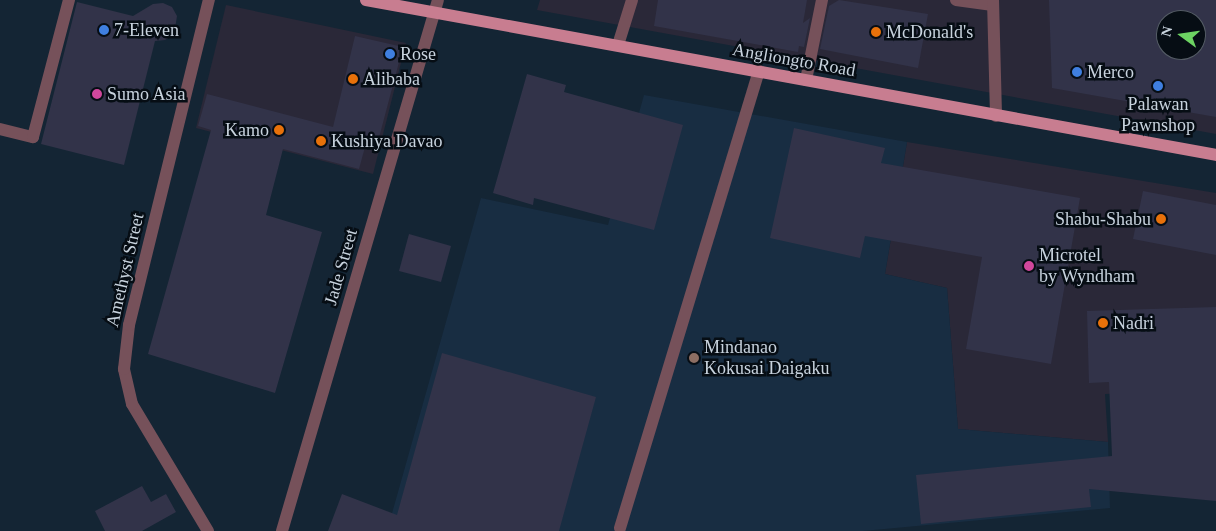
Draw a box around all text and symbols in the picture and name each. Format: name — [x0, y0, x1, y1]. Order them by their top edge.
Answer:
north arrow — [1156, 10, 1206, 60]
place label: 7-Eleven — [114, 19, 179, 41]
place label: McDonald's — [886, 21, 973, 43]
marker: 7-Eleven — [98, 24, 110, 36]
text: N — [1158, 25, 1175, 38]
marker: McDonald's — [870, 26, 882, 38]
street label: Angliongto Road — [731, 39, 857, 81]
place label: Rose — [400, 43, 436, 65]
marker: Rose — [384, 48, 396, 60]
place label: Merco — [1087, 61, 1134, 83]
marker: Merco — [1071, 66, 1083, 78]
place label: Alibaba — [363, 68, 420, 90]
marker: Alibaba — [347, 73, 359, 85]
marker: Palawan Pawnshop — [1152, 80, 1164, 92]
place label: Sumo Asia — [107, 83, 187, 105]
marker: Sumo Asia — [91, 88, 103, 100]
place label: Palawan Pawnshop — [1121, 94, 1195, 136]
place label: Kamo — [225, 119, 269, 141]
marker: Kamo — [273, 124, 285, 136]
place label: Kushiya Davao — [331, 130, 442, 152]
marker: Kushiya Davao — [315, 135, 327, 147]
place label: Shabu-Shabu — [1055, 208, 1151, 230]
street label: Amethyst Street — [101, 211, 149, 329]
marker: Shabu-Shabu — [1155, 213, 1167, 225]
street label: Jade Street — [320, 226, 362, 308]
place label: Microtel by Wyndham — [1039, 245, 1135, 288]
marker: Microtel by Wyndham — [1023, 260, 1035, 272]
place label: Nadri — [1113, 312, 1154, 334]
marker: Nadri — [1097, 317, 1109, 329]
place label: Mindanao Kokusai Daigaku — [704, 337, 829, 379]
marker: Mindanao Kokusai Daigaku — [688, 352, 700, 364]

